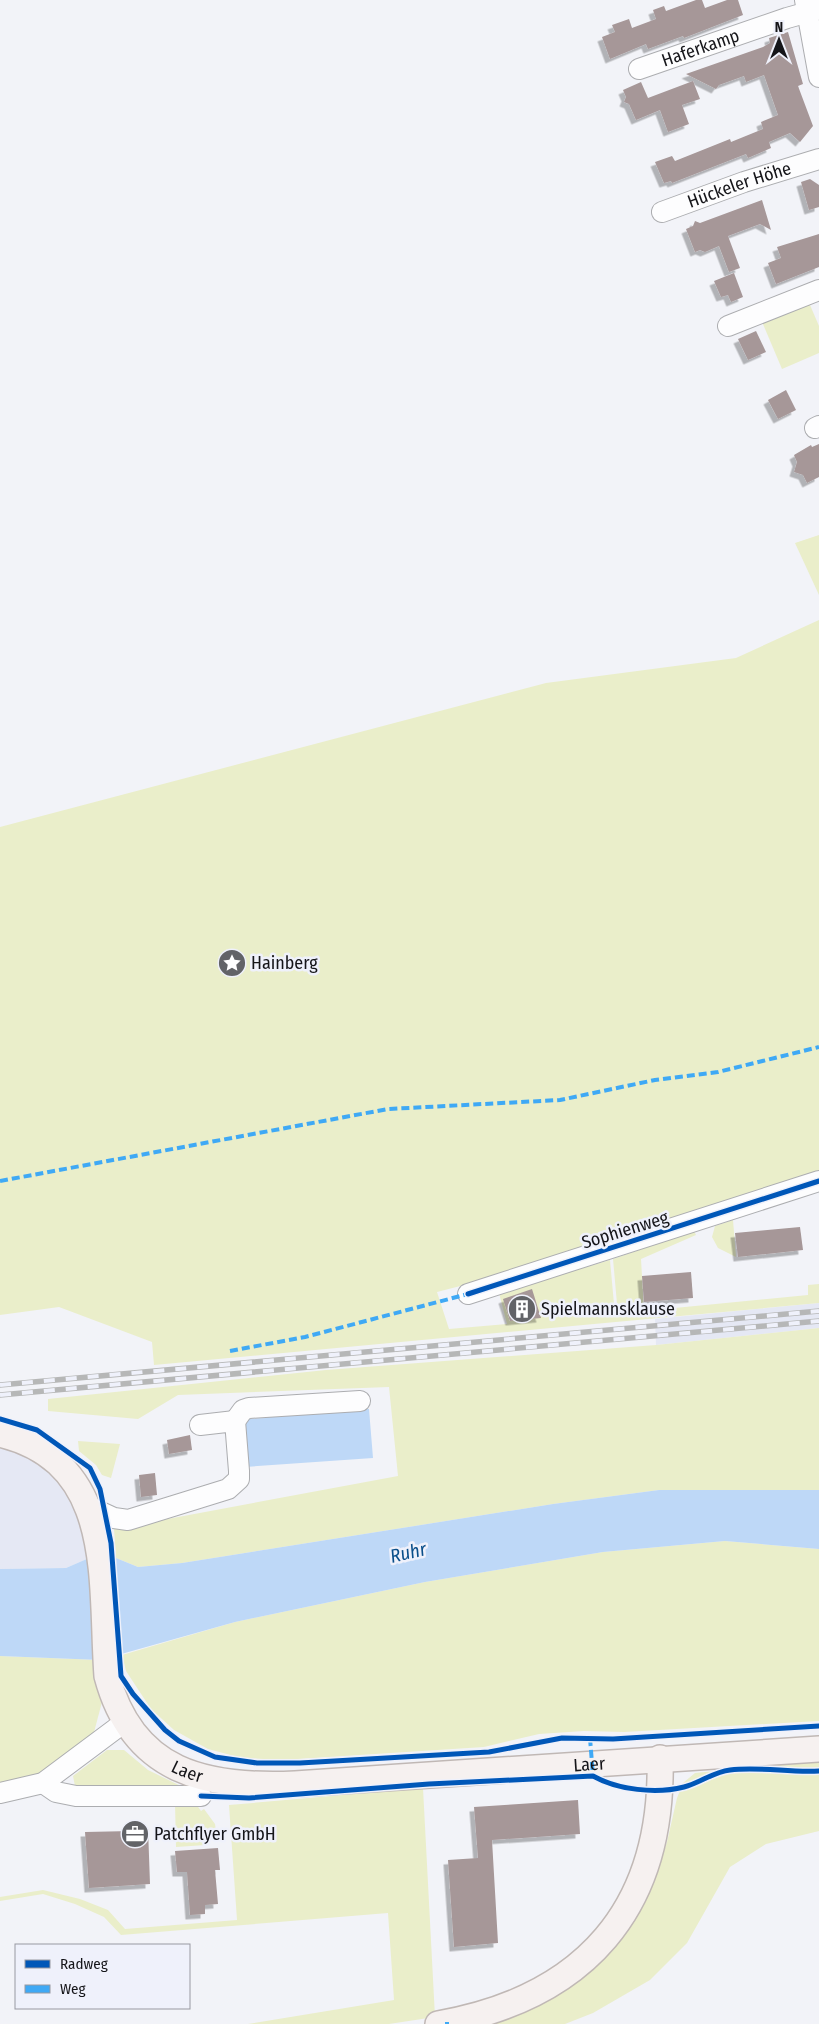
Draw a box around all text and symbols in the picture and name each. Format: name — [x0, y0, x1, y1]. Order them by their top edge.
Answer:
north arrow — [754, 15, 804, 65]
text: N — [775, 19, 783, 36]
street label: Haferkamp — [659, 24, 742, 71]
street label: Hückeler Höhe — [684, 157, 794, 213]
place icon: Hainberg — [217, 948, 247, 978]
place label: Hainberg — [251, 952, 318, 974]
street label: Sophienweg — [579, 1206, 672, 1254]
building icon: Spielmannsklause — [507, 1294, 537, 1324]
place label: Spielmannsklause — [541, 1298, 675, 1320]
water label: Ruhr — [388, 1537, 430, 1568]
street label: Laer — [573, 1752, 607, 1776]
street label: Laer — [168, 1756, 206, 1788]
office icon: Patchflyer GmbH — [120, 1819, 150, 1849]
place label: Patchflyer GmbH — [154, 1823, 276, 1845]
legend — [15, 1944, 190, 2009]
text: Radweg — [60, 1955, 108, 1973]
text: Weg — [60, 1980, 86, 1998]

